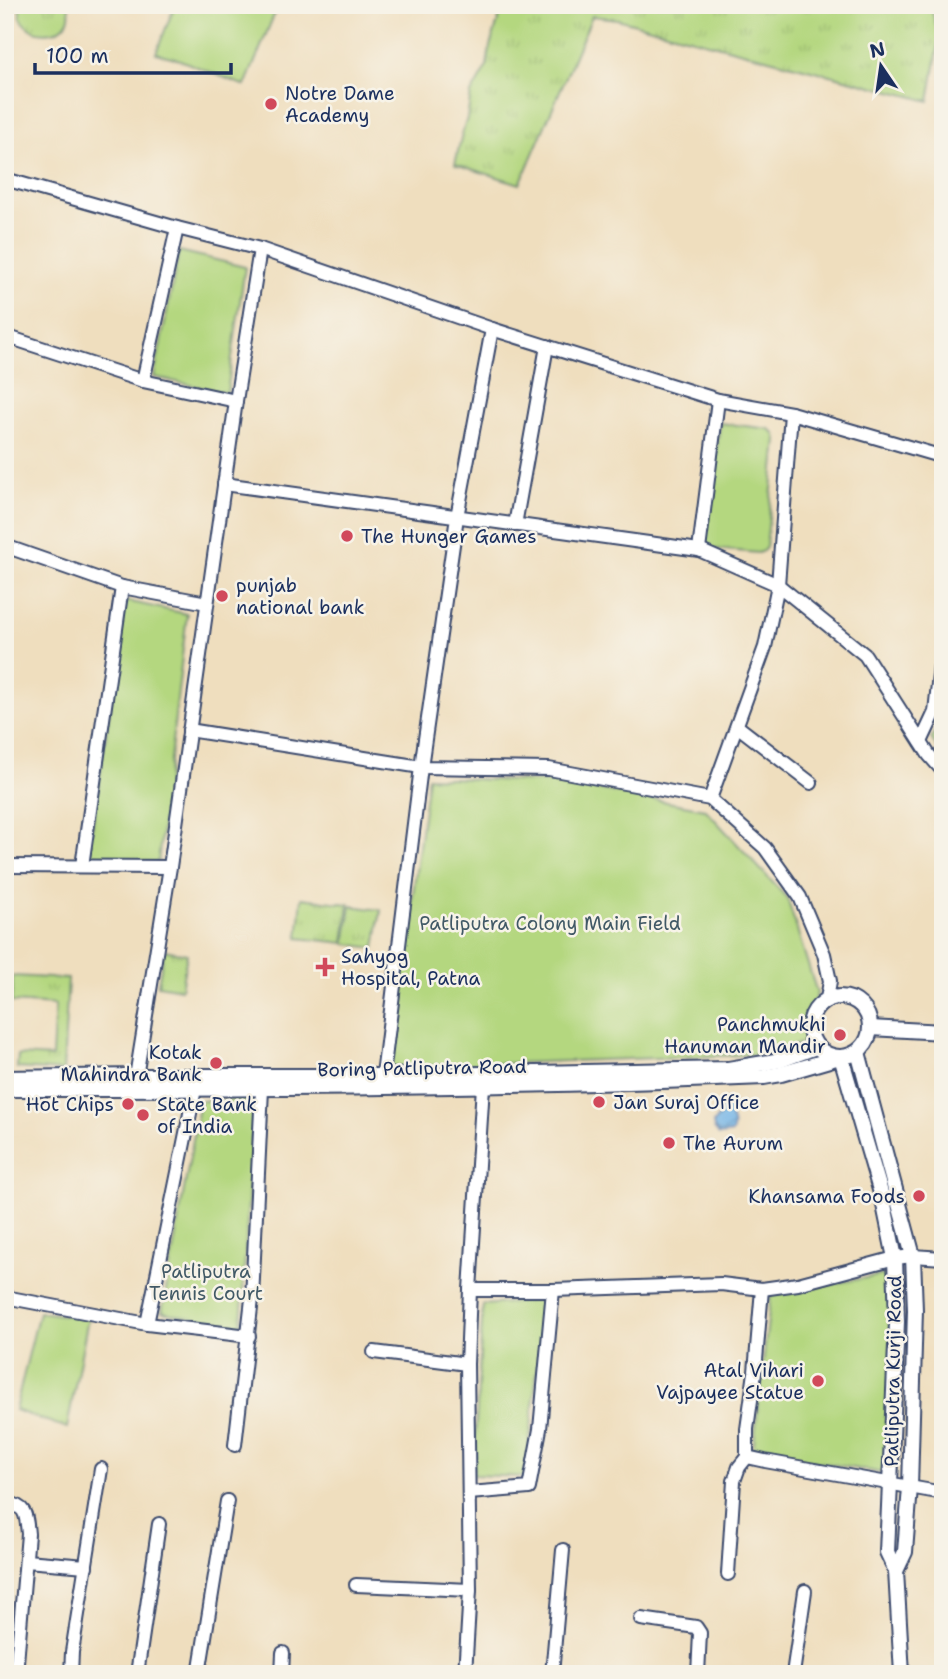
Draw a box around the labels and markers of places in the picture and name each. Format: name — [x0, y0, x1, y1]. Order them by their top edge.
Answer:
place label: Notre Dame Academy — [285, 81, 395, 128]
marker: Notre Dame Academy — [263, 96, 279, 112]
place label: The Hunger Games — [361, 524, 537, 549]
marker: The Hunger Games — [339, 528, 355, 544]
place label: punjab national bank — [236, 573, 365, 620]
marker: punjab national bank — [214, 588, 230, 604]
place label: Sahyog Hospital, Patna — [341, 944, 480, 991]
marker: Sahyog Hospital, Patna — [315, 957, 335, 977]
place label: Panchmukhi Hanuman Mandir — [664, 1012, 826, 1059]
marker: Panchmukhi Hanuman Mandir — [832, 1027, 848, 1043]
place label: Kotak Mahindra Bank — [61, 1040, 202, 1087]
marker: Kotak Mahindra Bank — [208, 1055, 224, 1071]
place label: Jan Suraj Office — [613, 1090, 760, 1115]
place label: Hot Chips — [26, 1092, 114, 1117]
place label: State Bank of India — [157, 1092, 257, 1139]
marker: Jan Suraj Office — [591, 1094, 607, 1110]
marker: Hot Chips — [120, 1096, 136, 1112]
marker: State Bank of India — [135, 1107, 151, 1123]
place label: The Aurum — [683, 1131, 783, 1156]
marker: The Aurum — [661, 1135, 677, 1151]
place label: Khansama Foods — [748, 1184, 905, 1209]
marker: Khansama Foods — [911, 1188, 927, 1204]
place label: Atal Vihari Vajpayee Statue — [656, 1358, 804, 1405]
marker: Atal Vihari Vajpayee Statue — [810, 1373, 826, 1389]

